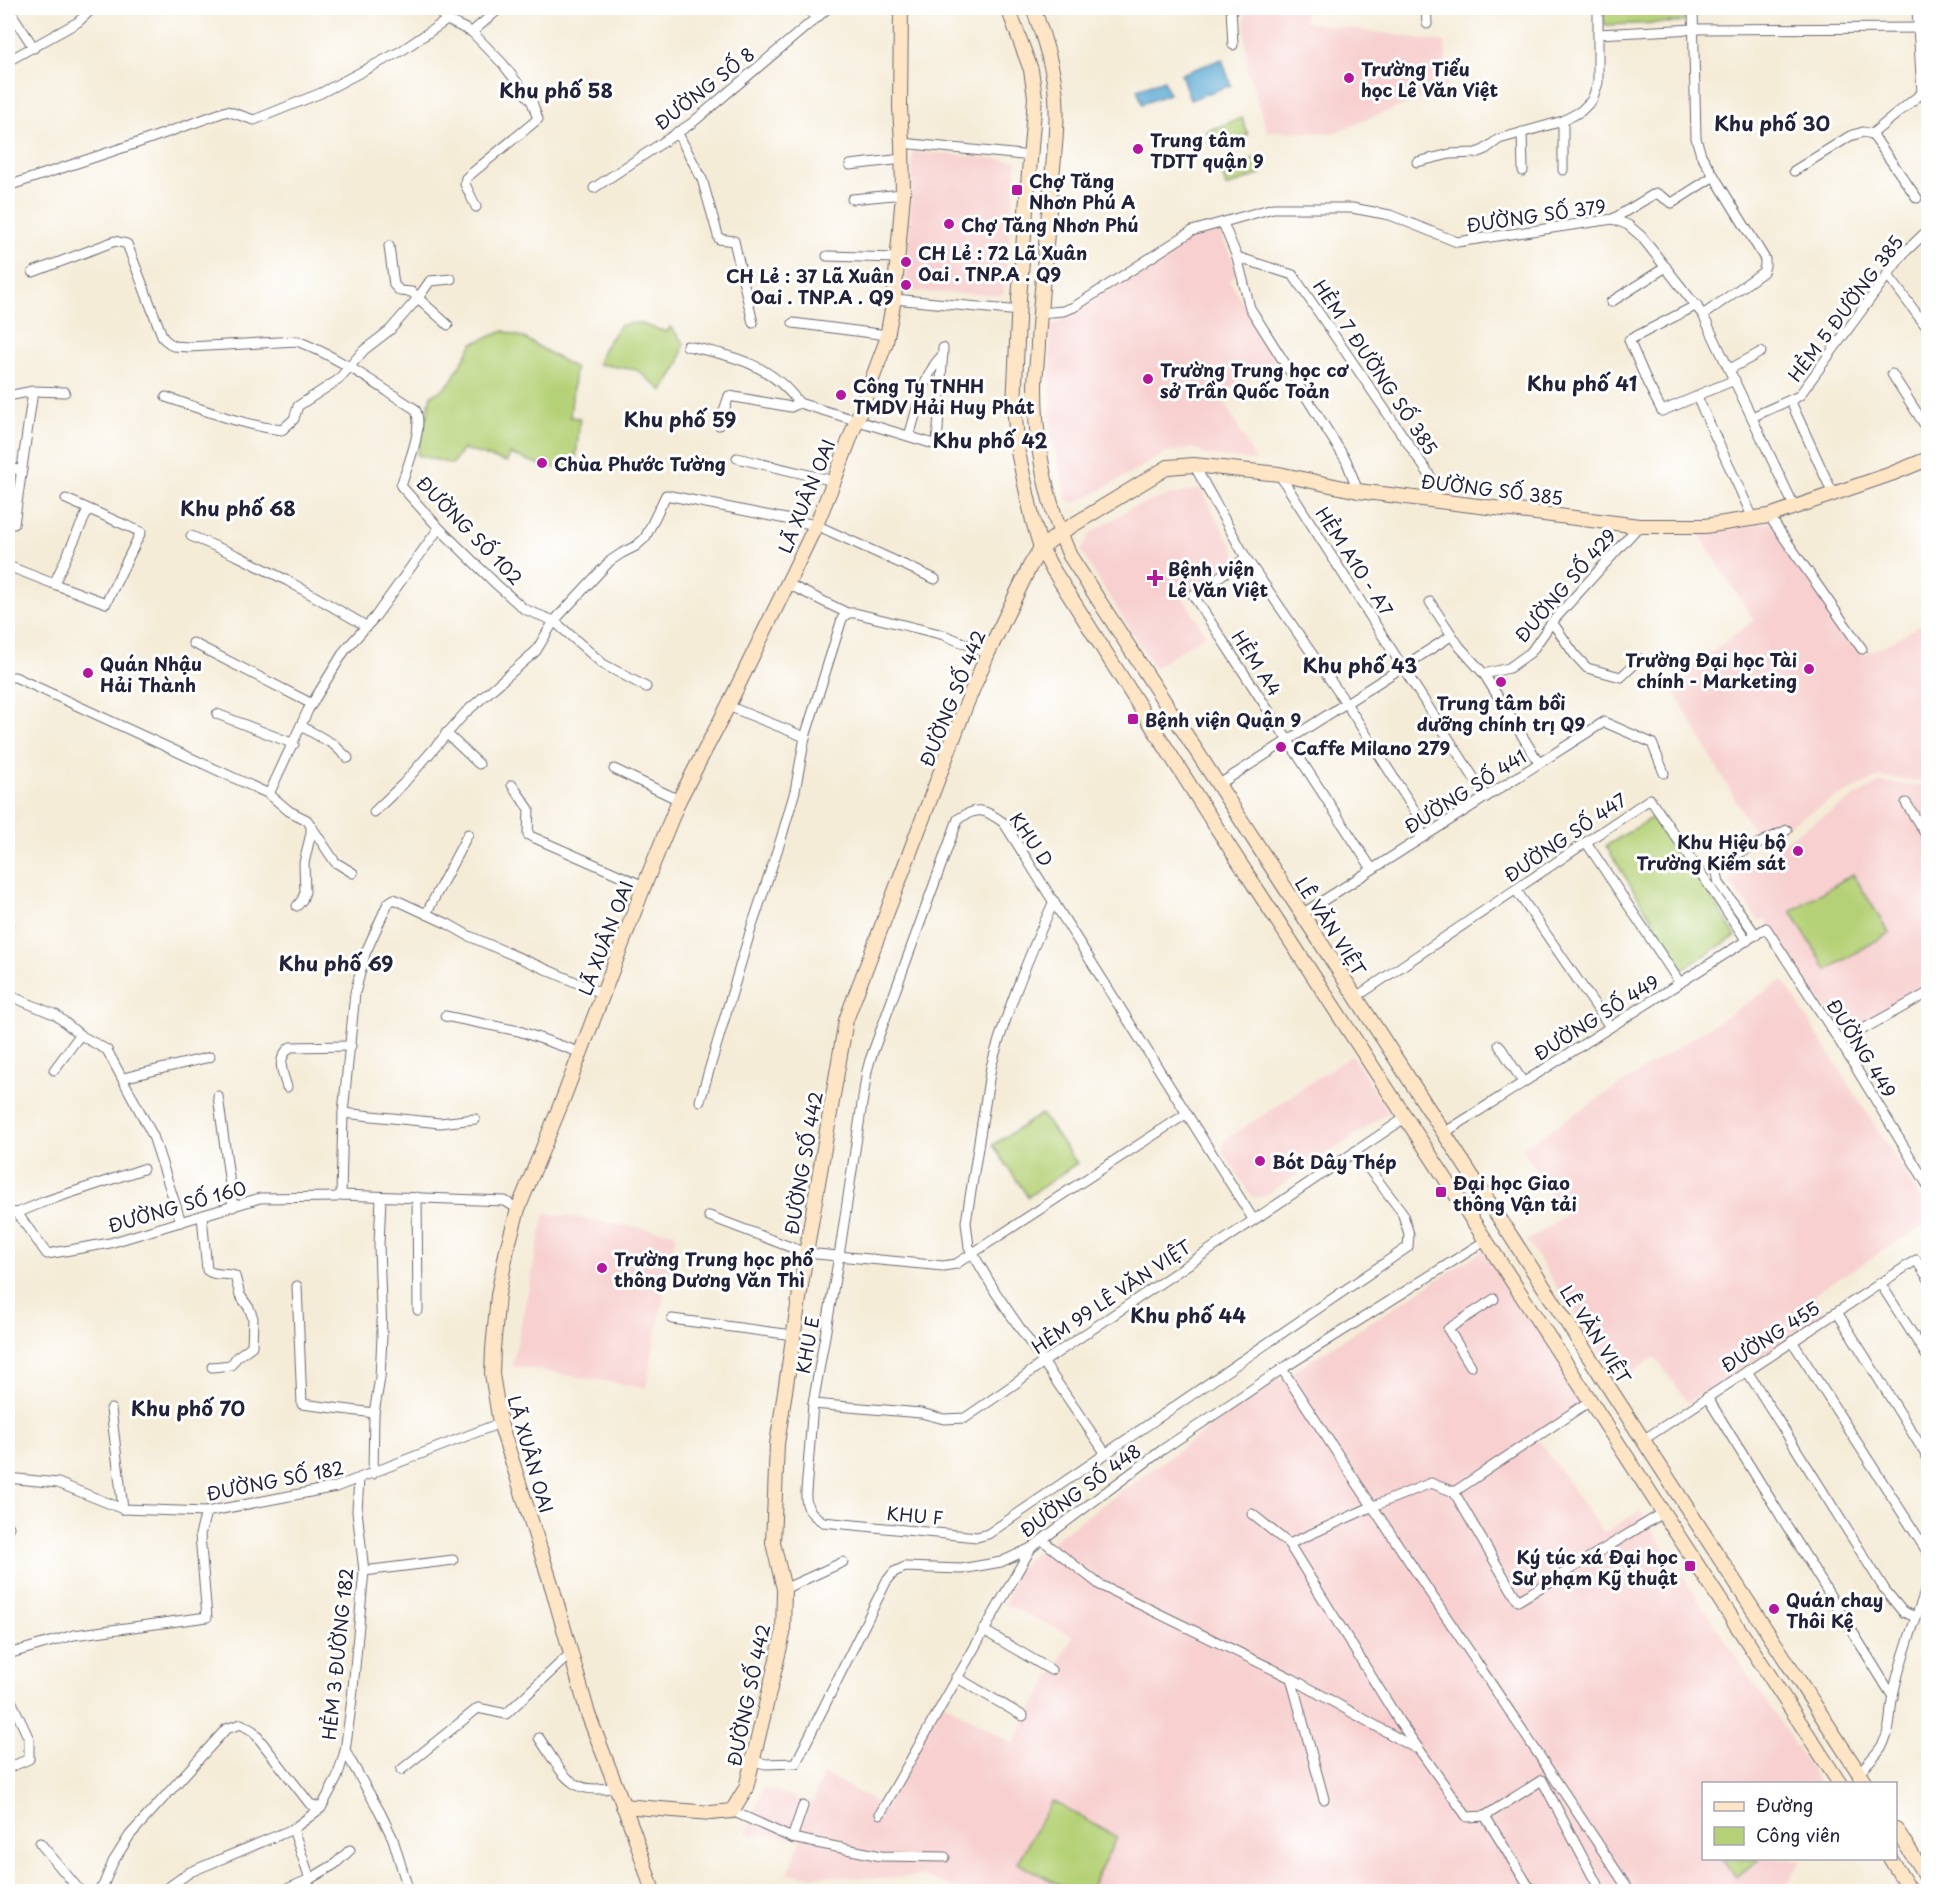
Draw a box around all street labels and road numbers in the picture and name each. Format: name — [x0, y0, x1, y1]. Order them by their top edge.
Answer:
street label: ĐƯỜNG SỐ 8 — [648, 40, 760, 136]
street label: ĐƯỜNG SỐ 379 — [1464, 192, 1607, 238]
street label: HẺM 5 ĐƯỜNG 385 — [1781, 229, 1909, 387]
street label: HẺM 7 ĐƯỜNG SỐ 385 — [1307, 274, 1445, 460]
street label: LÃ XUÂN OAI — [771, 435, 841, 557]
street label: ĐƯỜNG SỐ 385 — [1419, 467, 1565, 511]
street label: ĐƯỜNG SỐ 102 — [411, 469, 529, 591]
street label: HẺM A10 - A7 — [1310, 501, 1401, 621]
street label: ĐƯỜNG SỐ 429 — [1508, 522, 1622, 648]
street label: HẺM A4 — [1226, 625, 1288, 701]
street label: ĐƯỜNG SỐ 442 — [912, 626, 992, 770]
street label: ĐƯỜNG SỐ 441 — [1399, 742, 1531, 839]
street label: ĐƯỜNG SỐ 447 — [1498, 786, 1632, 888]
street label: KHU D — [1004, 806, 1060, 872]
street label: LÊ VĂN VIỆT — [1289, 871, 1374, 981]
street label: LÃ XUÂN OAI — [571, 877, 639, 999]
street label: ĐƯỜNG SỐ 449 — [1528, 968, 1664, 1066]
street label: ĐƯỜNG 449 — [1821, 993, 1903, 1103]
street label: ĐƯỜNG SỐ 442 — [777, 1089, 829, 1237]
street label: ĐƯỜNG SỐ 160 — [105, 1173, 249, 1239]
street label: HẺM 99 LÊ VĂN VIỆT — [1026, 1232, 1197, 1360]
street label: LÊ VĂN VIỆT — [1554, 1279, 1639, 1389]
street label: ĐƯỜNG 455 — [1715, 1294, 1825, 1378]
street label: KHU E — [789, 1314, 825, 1376]
street label: LÃ XUÂN OAI — [501, 1392, 561, 1516]
street label: ĐƯỜNG SỐ 448 — [1014, 1437, 1146, 1543]
street label: ĐƯỜNG SỐ 182 — [204, 1453, 346, 1507]
street label: KHU F — [886, 1499, 944, 1531]
street label: HẺM 3 ĐƯỜNG 182 — [315, 1567, 359, 1741]
street label: ĐƯỜNG SỐ 442 — [720, 1621, 776, 1769]

